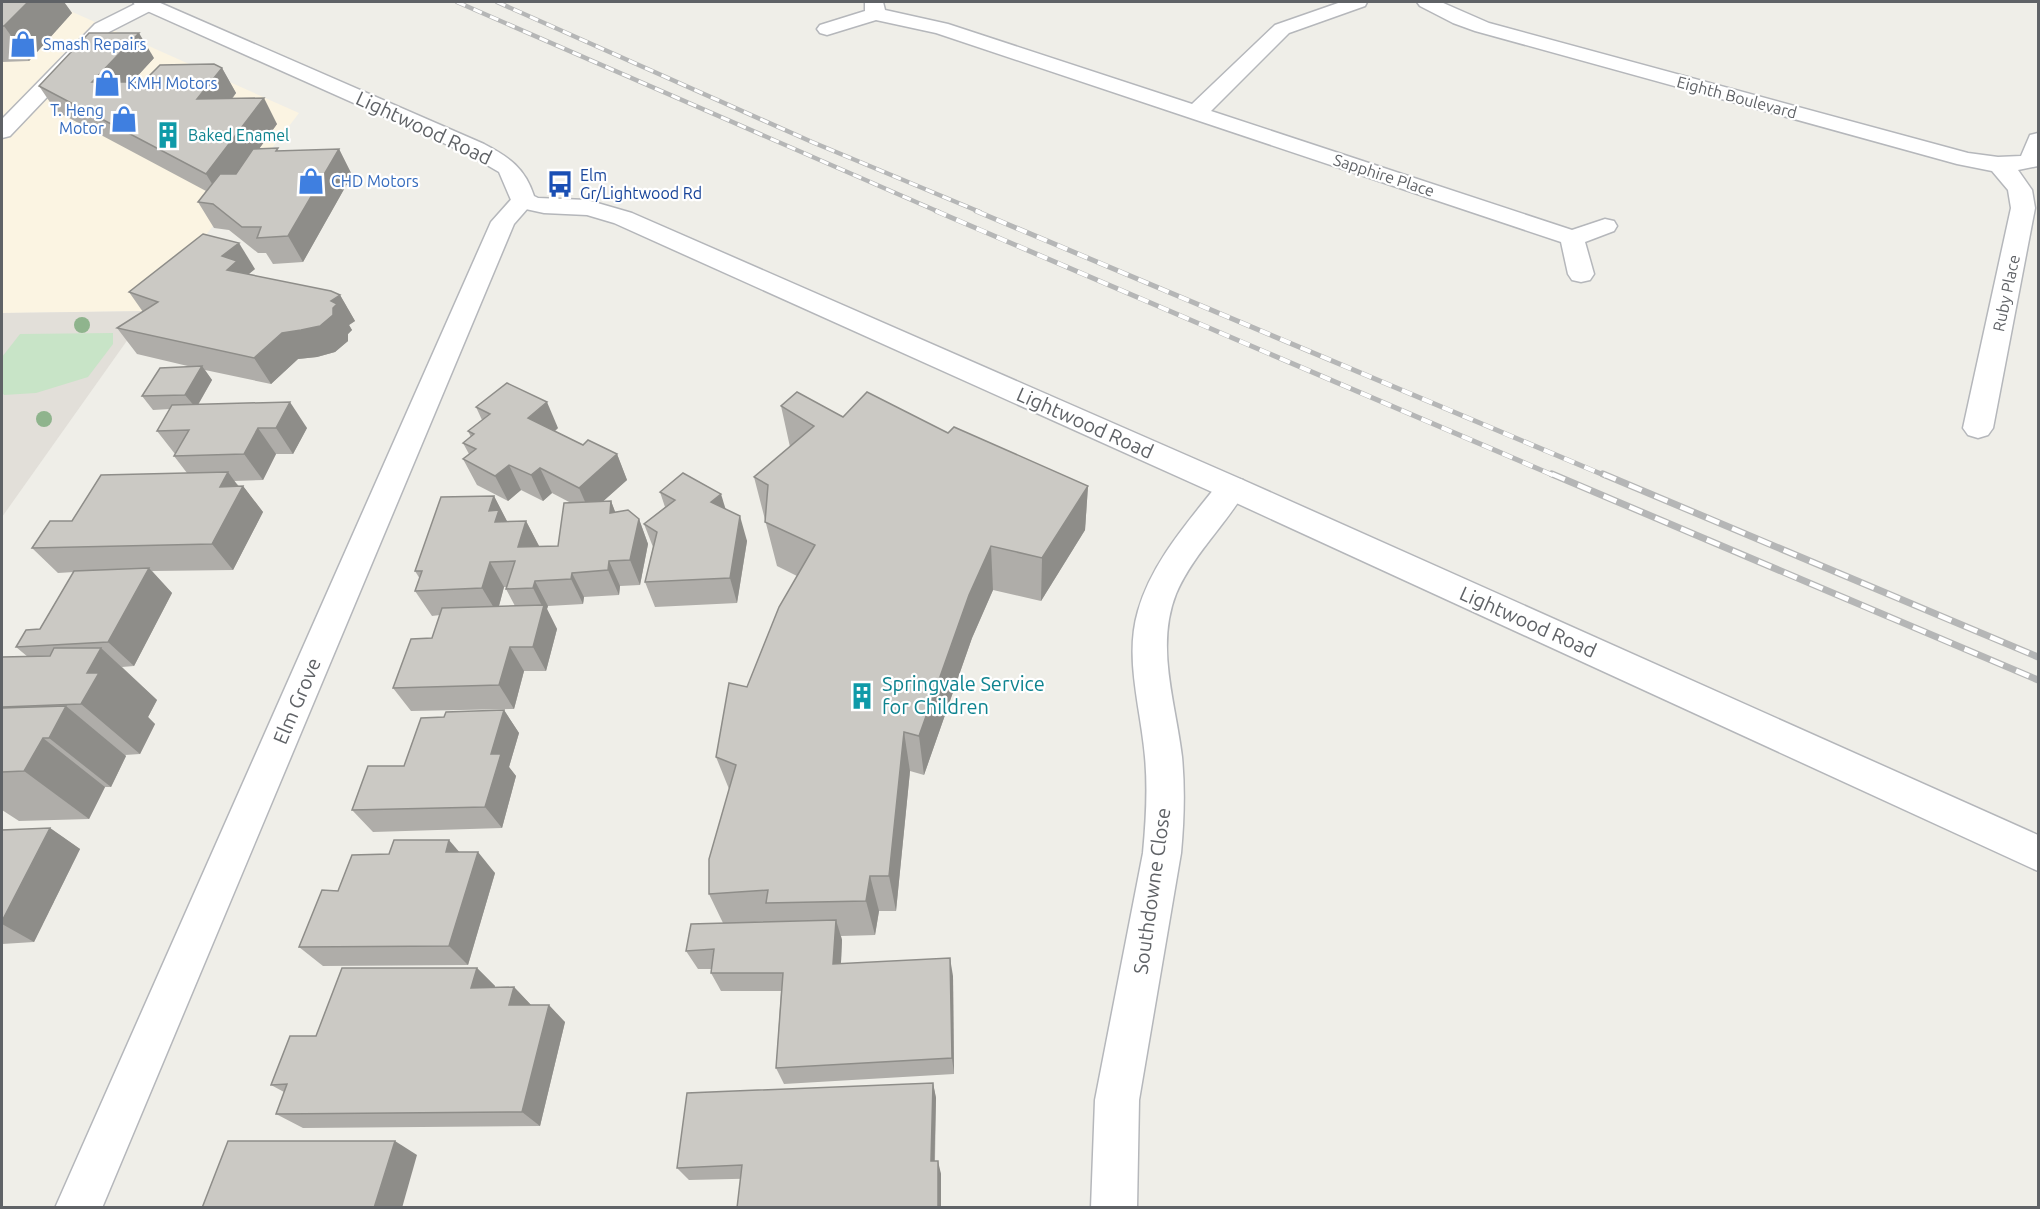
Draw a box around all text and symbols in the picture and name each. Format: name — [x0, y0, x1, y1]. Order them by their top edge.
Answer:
shop icon: Smash Repairs — [8, 29, 38, 59]
place label: Smash Repairs — [43, 35, 146, 53]
shop icon: KMH Motors — [92, 68, 122, 98]
street label: Eighth Boulevard — [1675, 72, 1799, 122]
place label: KMH Motors — [127, 74, 217, 92]
street label: Lightwood Road — [353, 86, 496, 169]
place label: T. Heng Motor — [50, 101, 104, 137]
shop icon: T. Heng Motor — [109, 104, 139, 134]
building icon: Baked Enamel — [153, 120, 183, 150]
place label: Baked Enamel — [188, 126, 289, 144]
street label: Sapphire Place — [1331, 150, 1437, 200]
shop icon: CHD Motors — [296, 166, 326, 196]
place label: Elm Gr/Lightwood Rd — [580, 166, 702, 202]
bus stop icon: Elm Gr/Lightwood Rd — [545, 169, 575, 199]
place label: CHD Motors — [331, 172, 419, 190]
street label: Ruby Place — [1989, 253, 2023, 333]
street label: Lightwood Road — [1013, 382, 1157, 463]
street label: Lightwood Road — [1456, 581, 1600, 662]
street label: Elm Grove — [268, 654, 325, 747]
place label: Springvale Service for Children — [882, 672, 1045, 718]
building icon: Springvale Service for Children — [847, 681, 877, 711]
street label: Southdowne Close — [1128, 806, 1175, 976]

